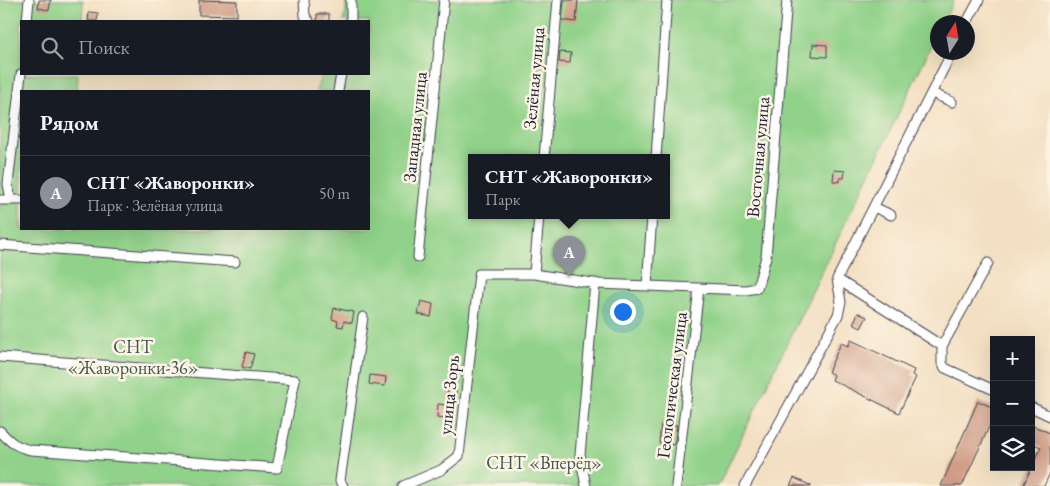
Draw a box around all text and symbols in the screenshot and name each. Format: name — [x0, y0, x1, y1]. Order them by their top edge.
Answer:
north arrow — [930, 15, 975, 60]
search box — [20, 20, 370, 75]
street label: Зелёная улица — [518, 25, 549, 130]
icon: search — [38, 34, 66, 62]
text: Поиск — [78, 35, 130, 60]
street label: Западная улица — [397, 70, 432, 183]
street label: Восточная улица — [741, 95, 774, 218]
text: Рядом — [40, 109, 99, 136]
popup — [468, 154, 670, 219]
text: СНТ «Жаворонки» — [485, 164, 653, 189]
text: СНТ «Жаворонки» — [87, 170, 255, 195]
text: A — [50, 183, 62, 204]
text: 50 m — [319, 183, 350, 204]
text: Парк — [485, 189, 521, 210]
text: Парк · Зелёная улица — [87, 195, 223, 216]
pin: A — [553, 236, 585, 277]
your location — [610, 299, 636, 325]
street label: Геологическая улица — [651, 309, 692, 460]
park label: СНТ «Жаворонки-36» — [68, 335, 198, 379]
map controls — [990, 336, 1035, 471]
button: + — [990, 336, 1035, 381]
street label: улица Зорь — [433, 354, 464, 436]
button: − — [990, 381, 1035, 426]
button: layers — [990, 426, 1035, 471]
park label: СНТ «Вперёд» — [486, 451, 602, 474]

